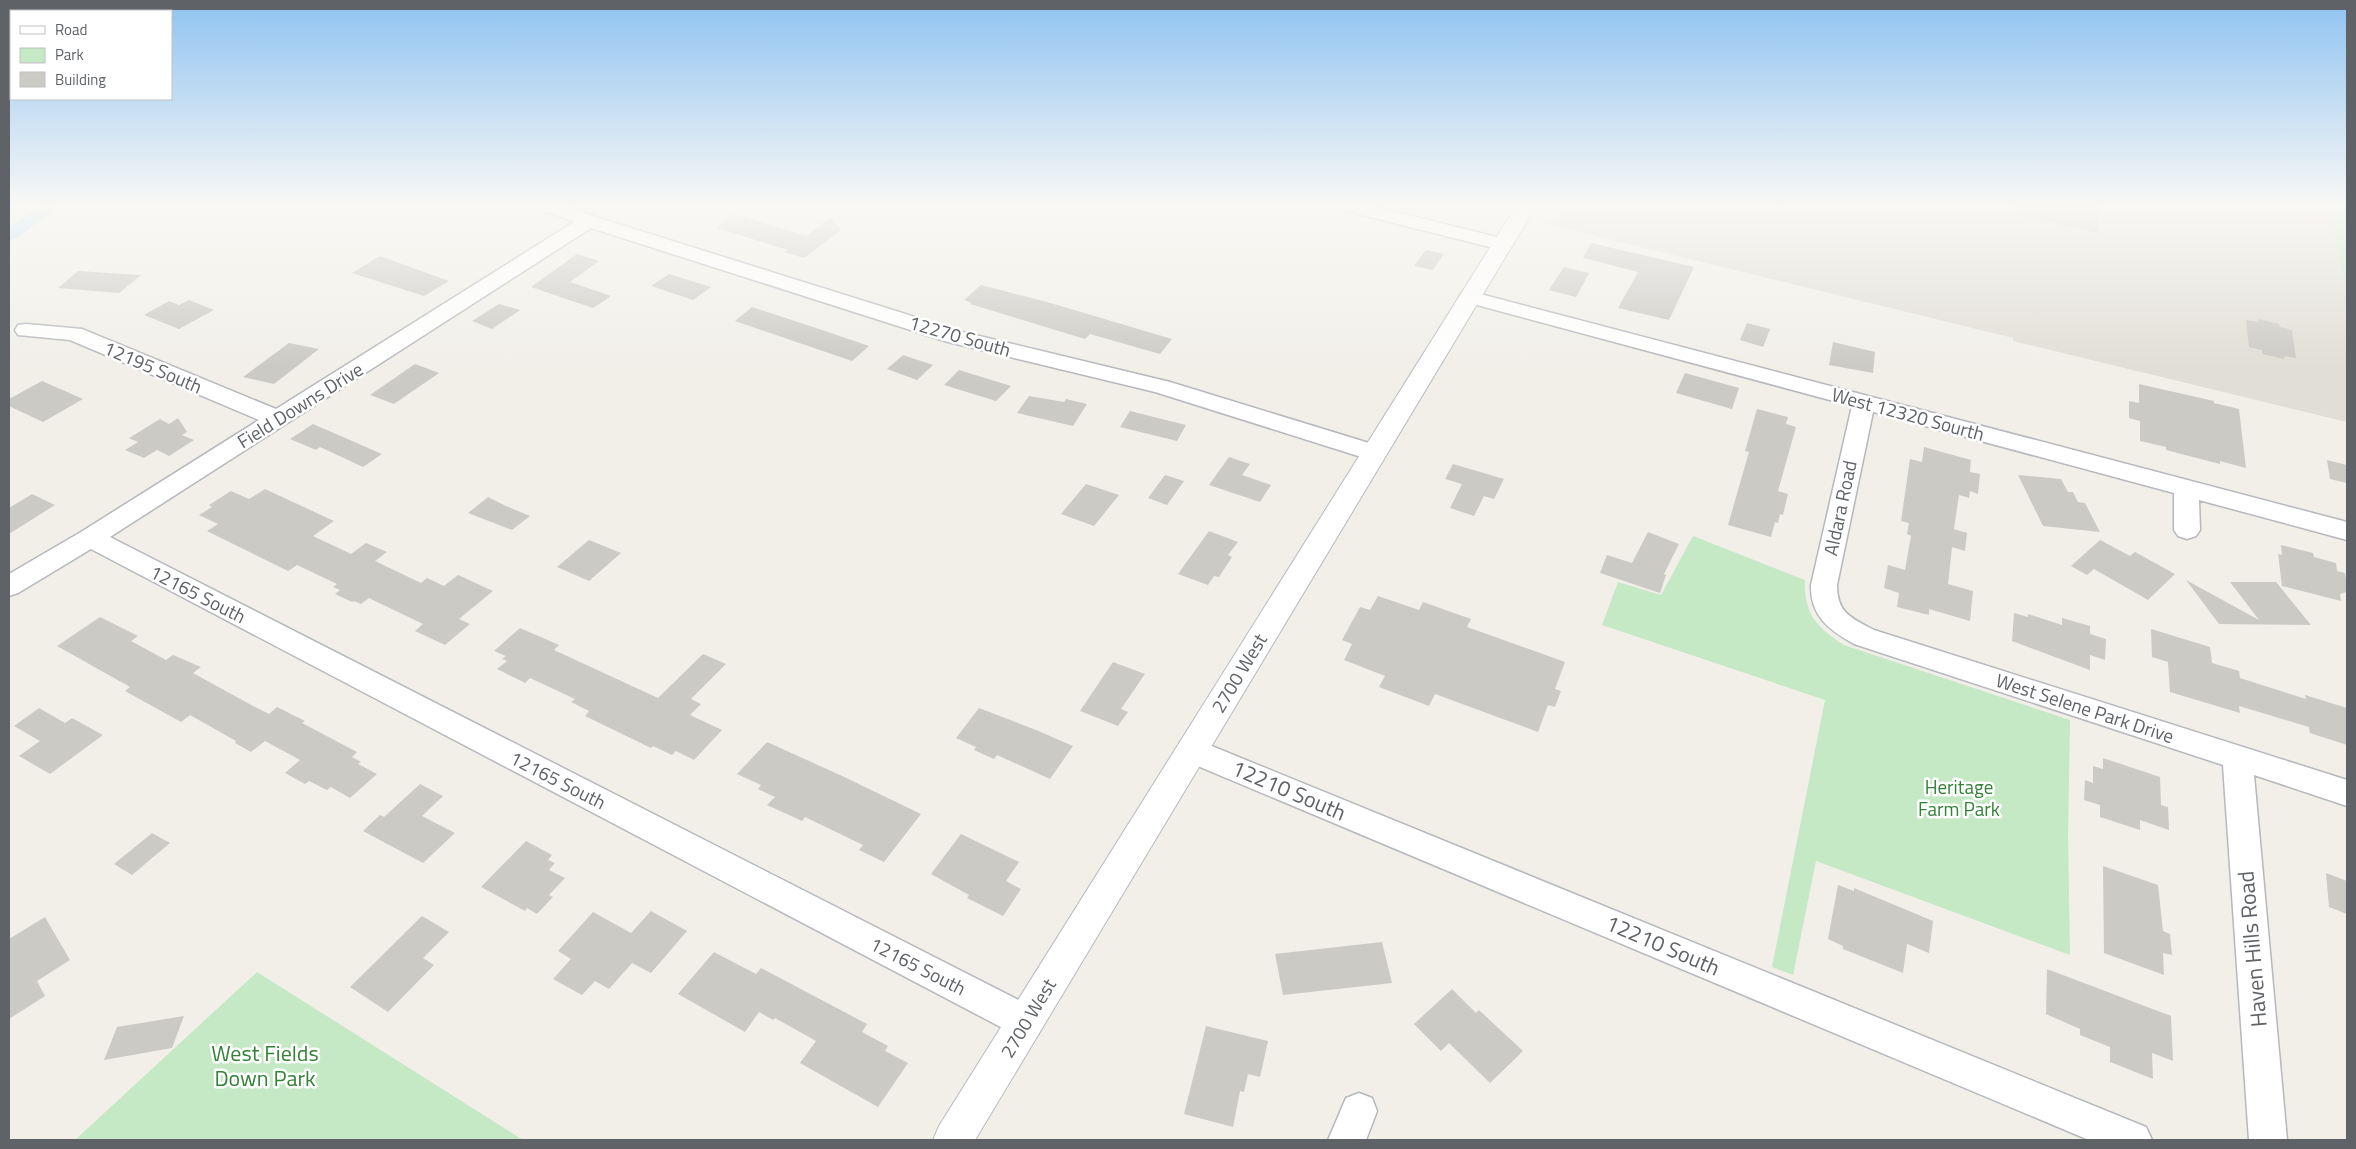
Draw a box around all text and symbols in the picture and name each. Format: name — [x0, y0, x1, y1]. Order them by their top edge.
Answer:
legend — [10, 10, 172, 100]
text: Road — [55, 18, 87, 41]
text: Park — [55, 43, 84, 66]
text: Building — [55, 68, 106, 91]
street label: 12270 South — [906, 307, 1014, 364]
street label: 12195 South — [99, 333, 207, 400]
street label: Field Downs Drive — [231, 354, 368, 455]
street label: West 12320 Sourth — [1829, 379, 1988, 448]
street label: Aldara Road — [1815, 458, 1864, 558]
street label: 12165 South — [145, 557, 251, 630]
street label: 2700 West — [1203, 627, 1274, 718]
street label: West Selene Park Drive — [1992, 665, 2178, 750]
street label: 12165 South — [505, 743, 611, 816]
street label: 12210 South — [1227, 751, 1351, 829]
park label: Heritage Farm Park — [1918, 772, 2000, 823]
street label: Haven Hills Road — [2228, 870, 2276, 1028]
street label: 12210 South — [1601, 906, 1725, 984]
street label: 12165 South — [865, 929, 971, 1002]
street label: 2700 West — [992, 972, 1063, 1063]
park label: West Fields Down Park — [211, 1036, 319, 1095]

